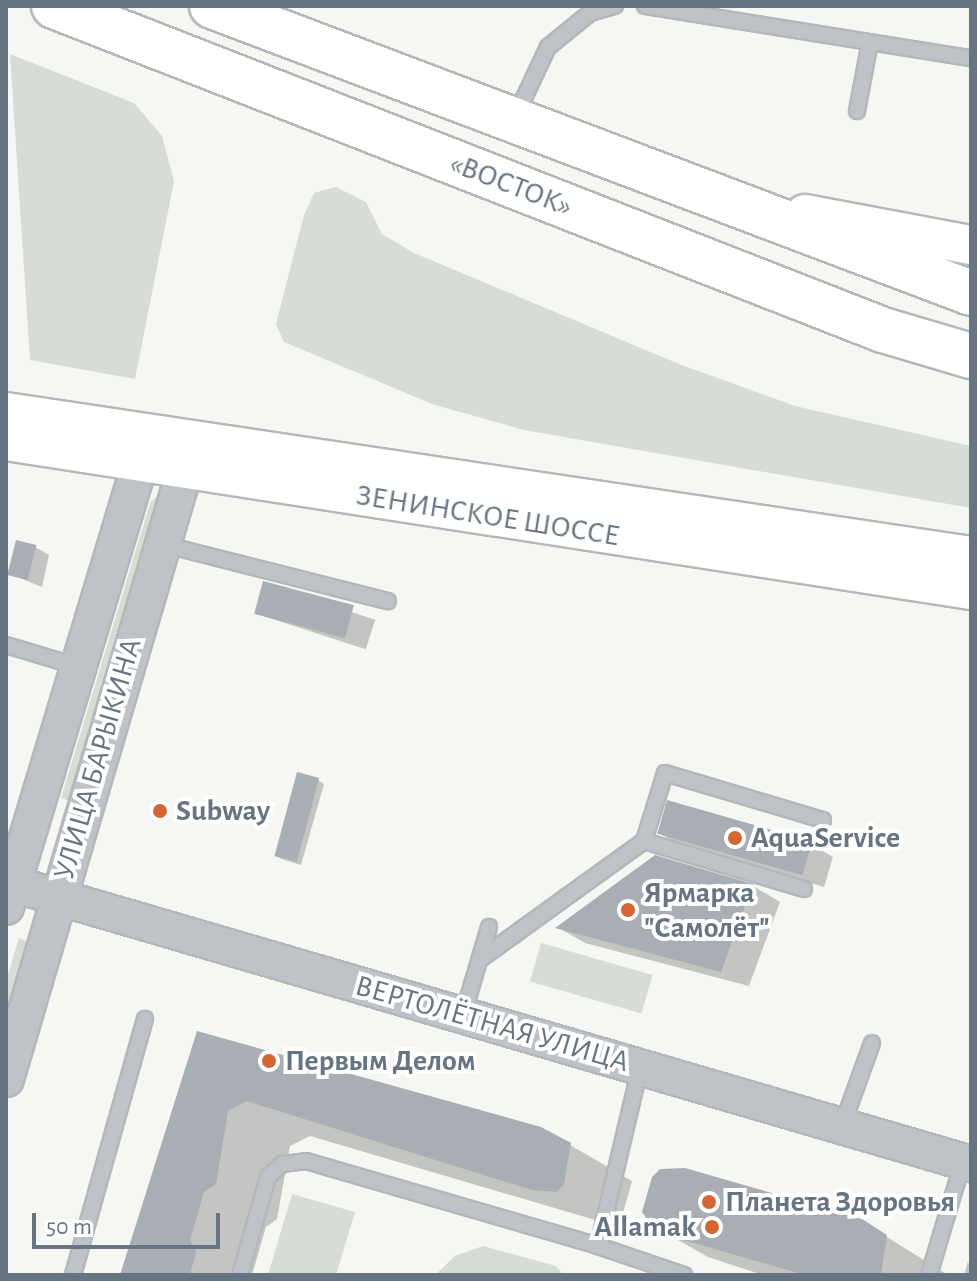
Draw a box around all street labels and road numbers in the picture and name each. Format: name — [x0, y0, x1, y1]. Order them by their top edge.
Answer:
street label: «ВОСТОК» — [445, 145, 577, 225]
street label: ЗЕНИНСКОЕ ШОССЕ — [354, 477, 622, 555]
street label: УЛИЦА БАРЫКИНА — [46, 634, 150, 884]
street label: ВЕРТОЛЁТНАЯ УЛИЦА — [351, 968, 633, 1080]

